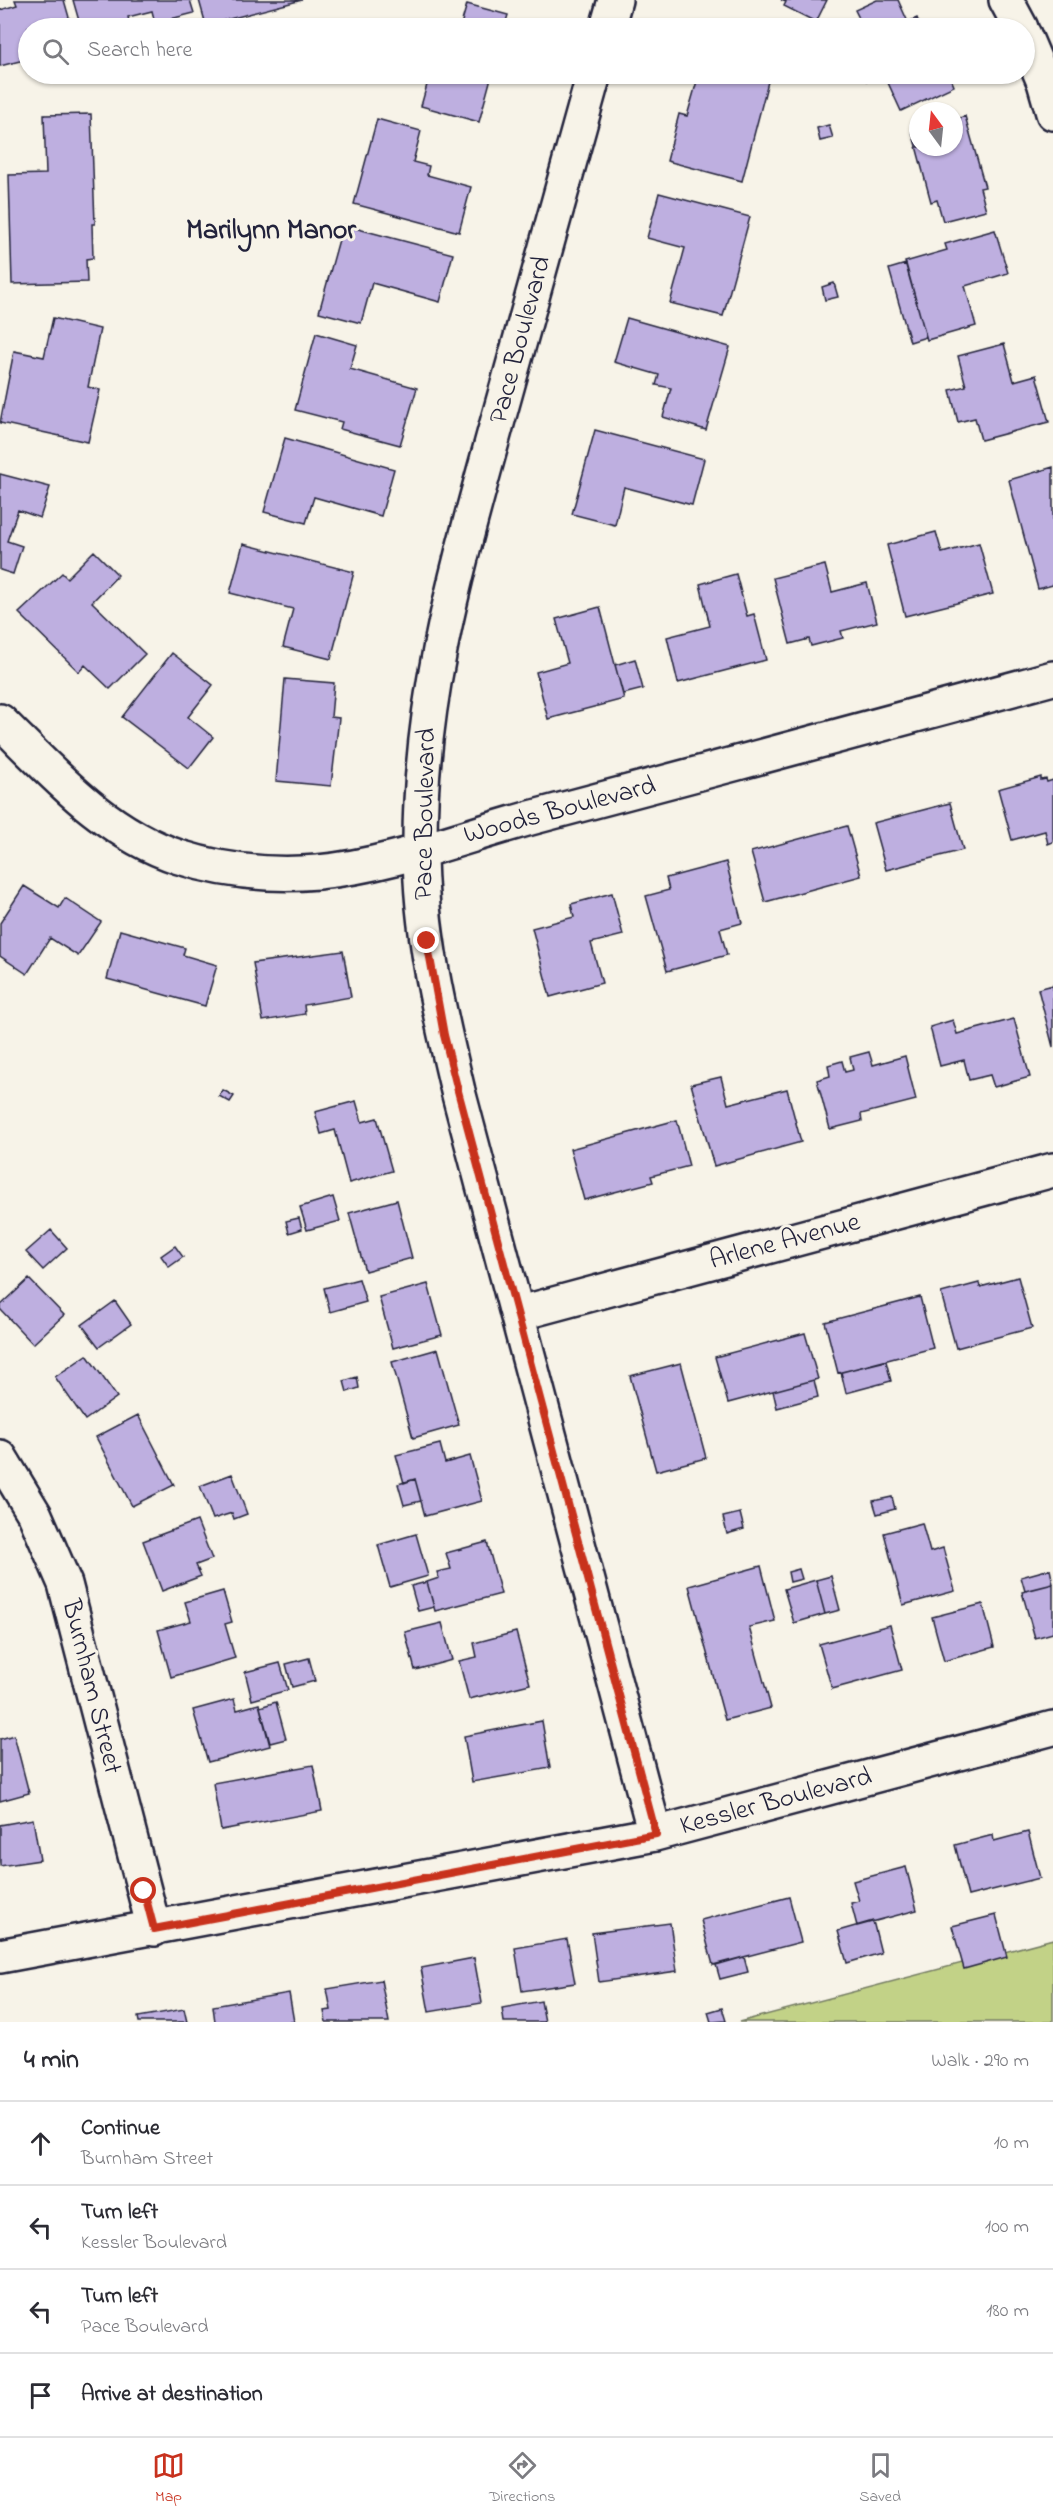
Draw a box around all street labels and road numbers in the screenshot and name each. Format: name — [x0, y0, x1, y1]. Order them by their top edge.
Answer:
street label: Pace Boulevard — [480, 252, 562, 428]
street label: Pace Boulevard — [405, 728, 447, 900]
street label: Woods Boulevard — [460, 767, 660, 855]
street label: Arlene Avenue — [705, 1203, 866, 1281]
street label: Burnham Street — [50, 1595, 131, 1778]
street label: Kessler Boulevard — [676, 1758, 876, 1846]

